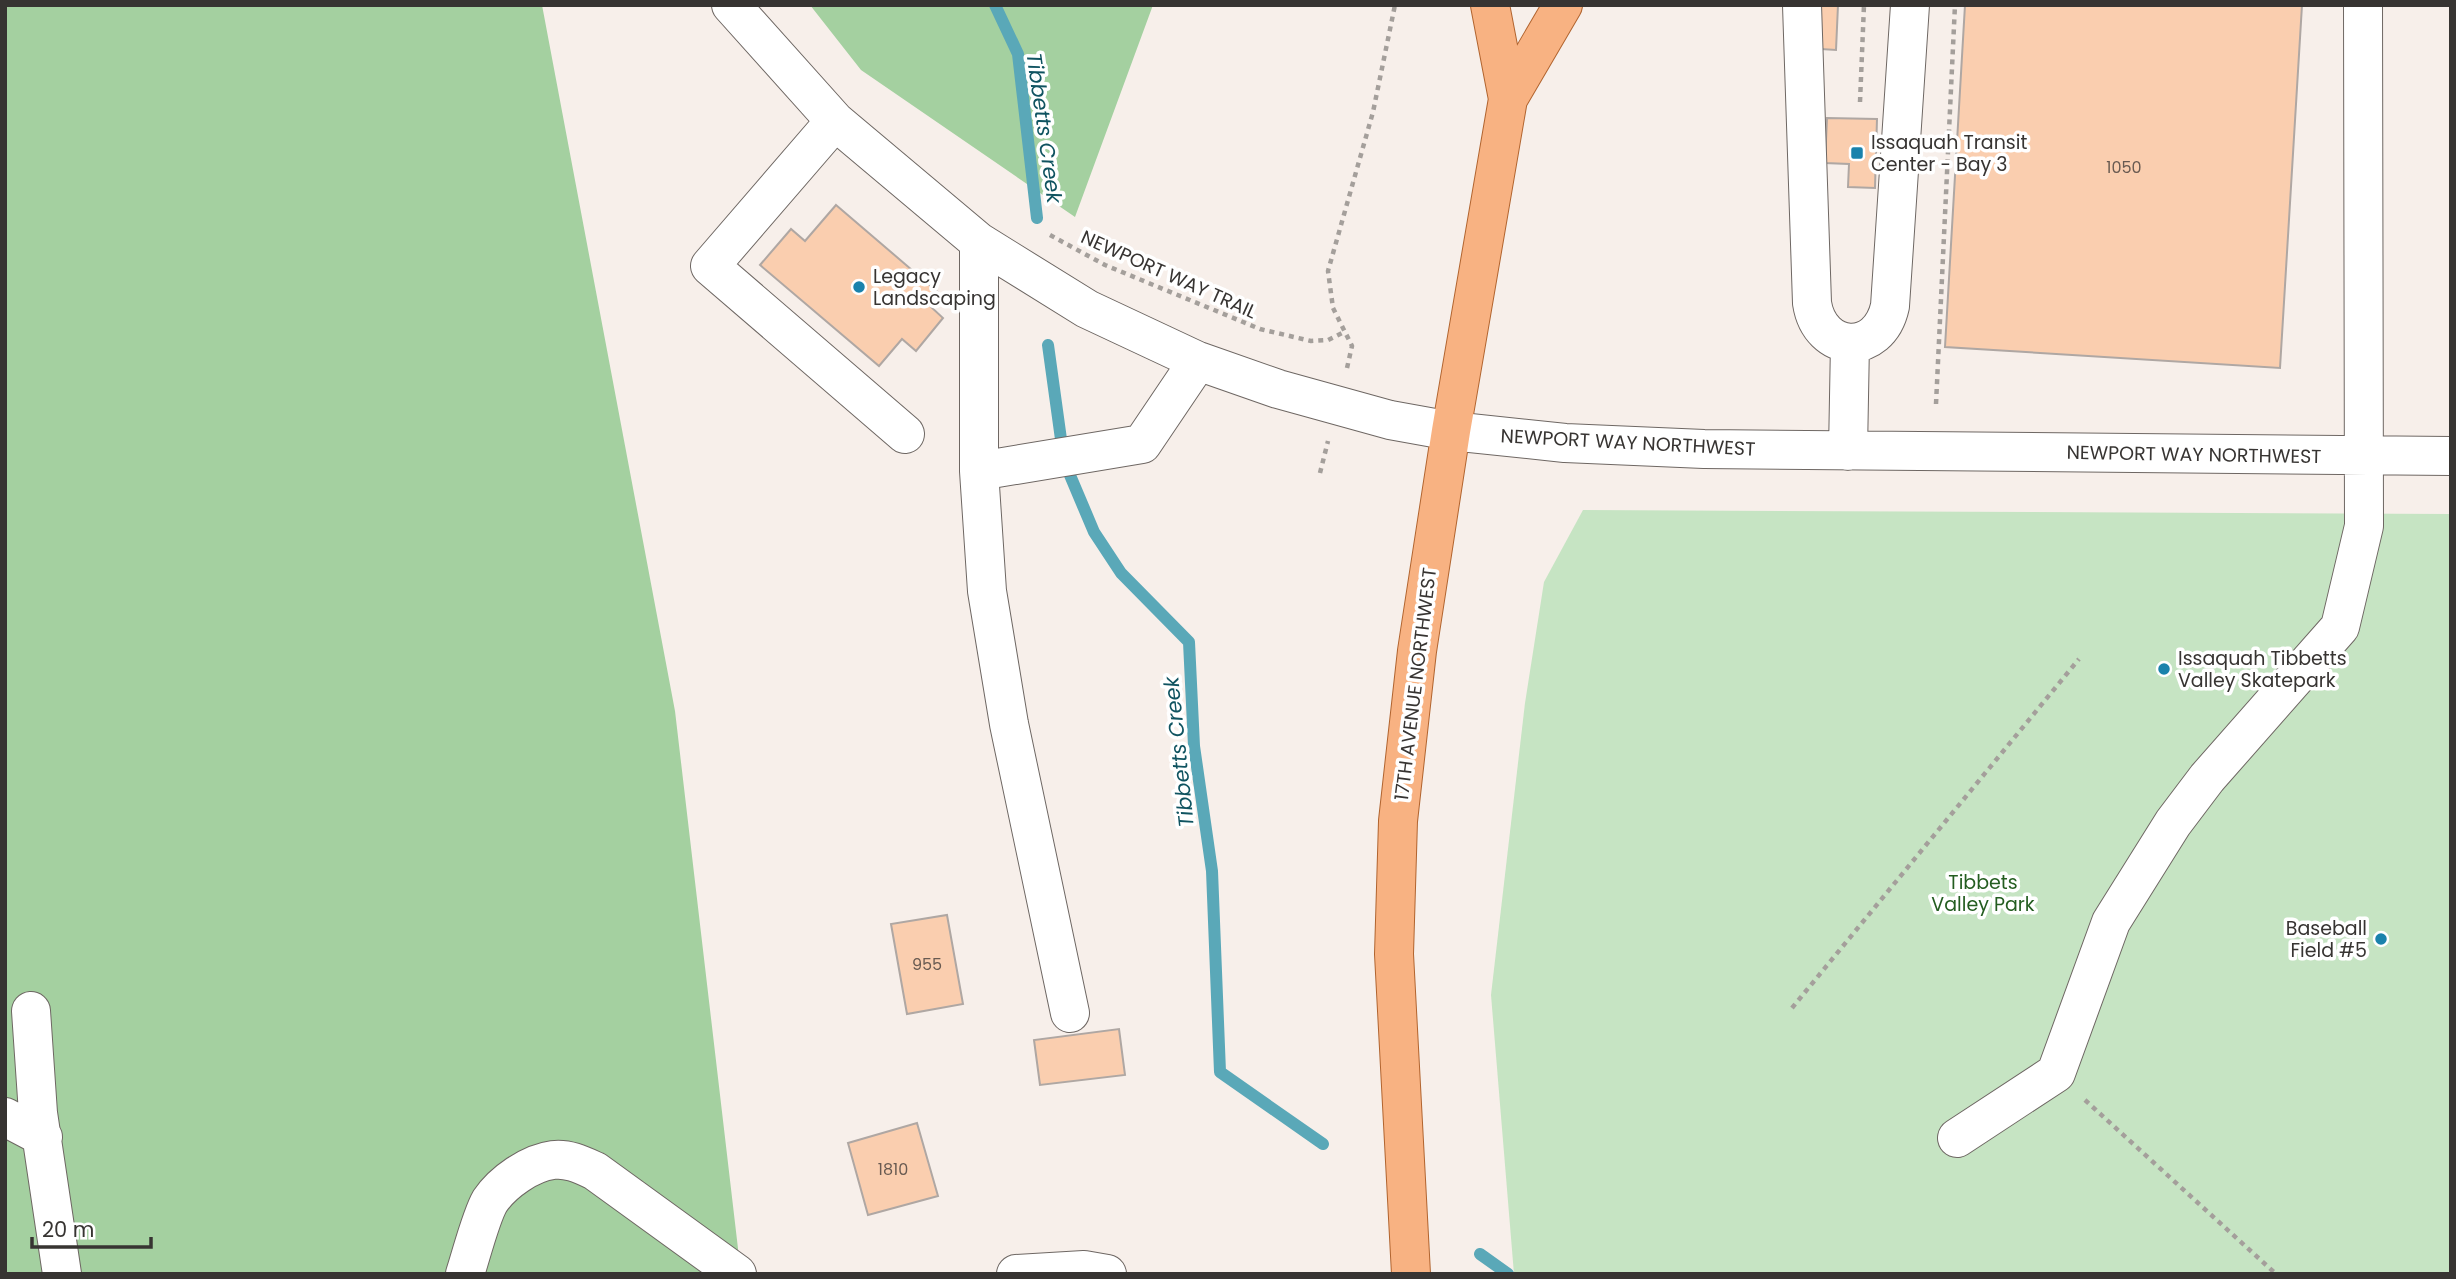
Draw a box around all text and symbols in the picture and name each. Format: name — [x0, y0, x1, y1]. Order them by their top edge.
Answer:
water label: Tibbetts Creek — [1020, 51, 1070, 206]
place label: Issaquah Transit Center - Bay 3 — [1871, 129, 2027, 178]
marker: Issaquah Transit Center - Bay 3 — [1849, 145, 1865, 161]
house number: 1050 — [2106, 156, 2142, 179]
street label: NEWPORT WAY TRAIL — [1077, 224, 1261, 325]
place label: Legacy Landscaping — [873, 263, 996, 312]
marker: Legacy Landscaping — [851, 279, 867, 295]
street label: NEWPORT WAY NORTHWEST — [1500, 422, 1756, 463]
street label: NEWPORT WAY NORTHWEST — [2066, 439, 2322, 470]
street label: 17TH AVENUE NORTHWEST — [1388, 566, 1443, 802]
place label: Issaquah Tibbetts Valley Skatepark — [2178, 645, 2347, 694]
marker: Issaquah Tibbetts Valley Skatepark — [2156, 661, 2172, 677]
water label: Tibbetts Creek — [1156, 674, 1201, 829]
park label: Tibbets Valley Park — [1931, 869, 2035, 918]
place label: Baseball Field #5 — [2286, 915, 2367, 964]
marker: Baseball Field #5 — [2373, 931, 2389, 947]
house number: 955 — [912, 953, 942, 976]
house number: 1810 — [878, 1158, 908, 1181]
scale bar — [32, 1206, 150, 1250]
text: 20 m — [42, 1215, 95, 1244]

